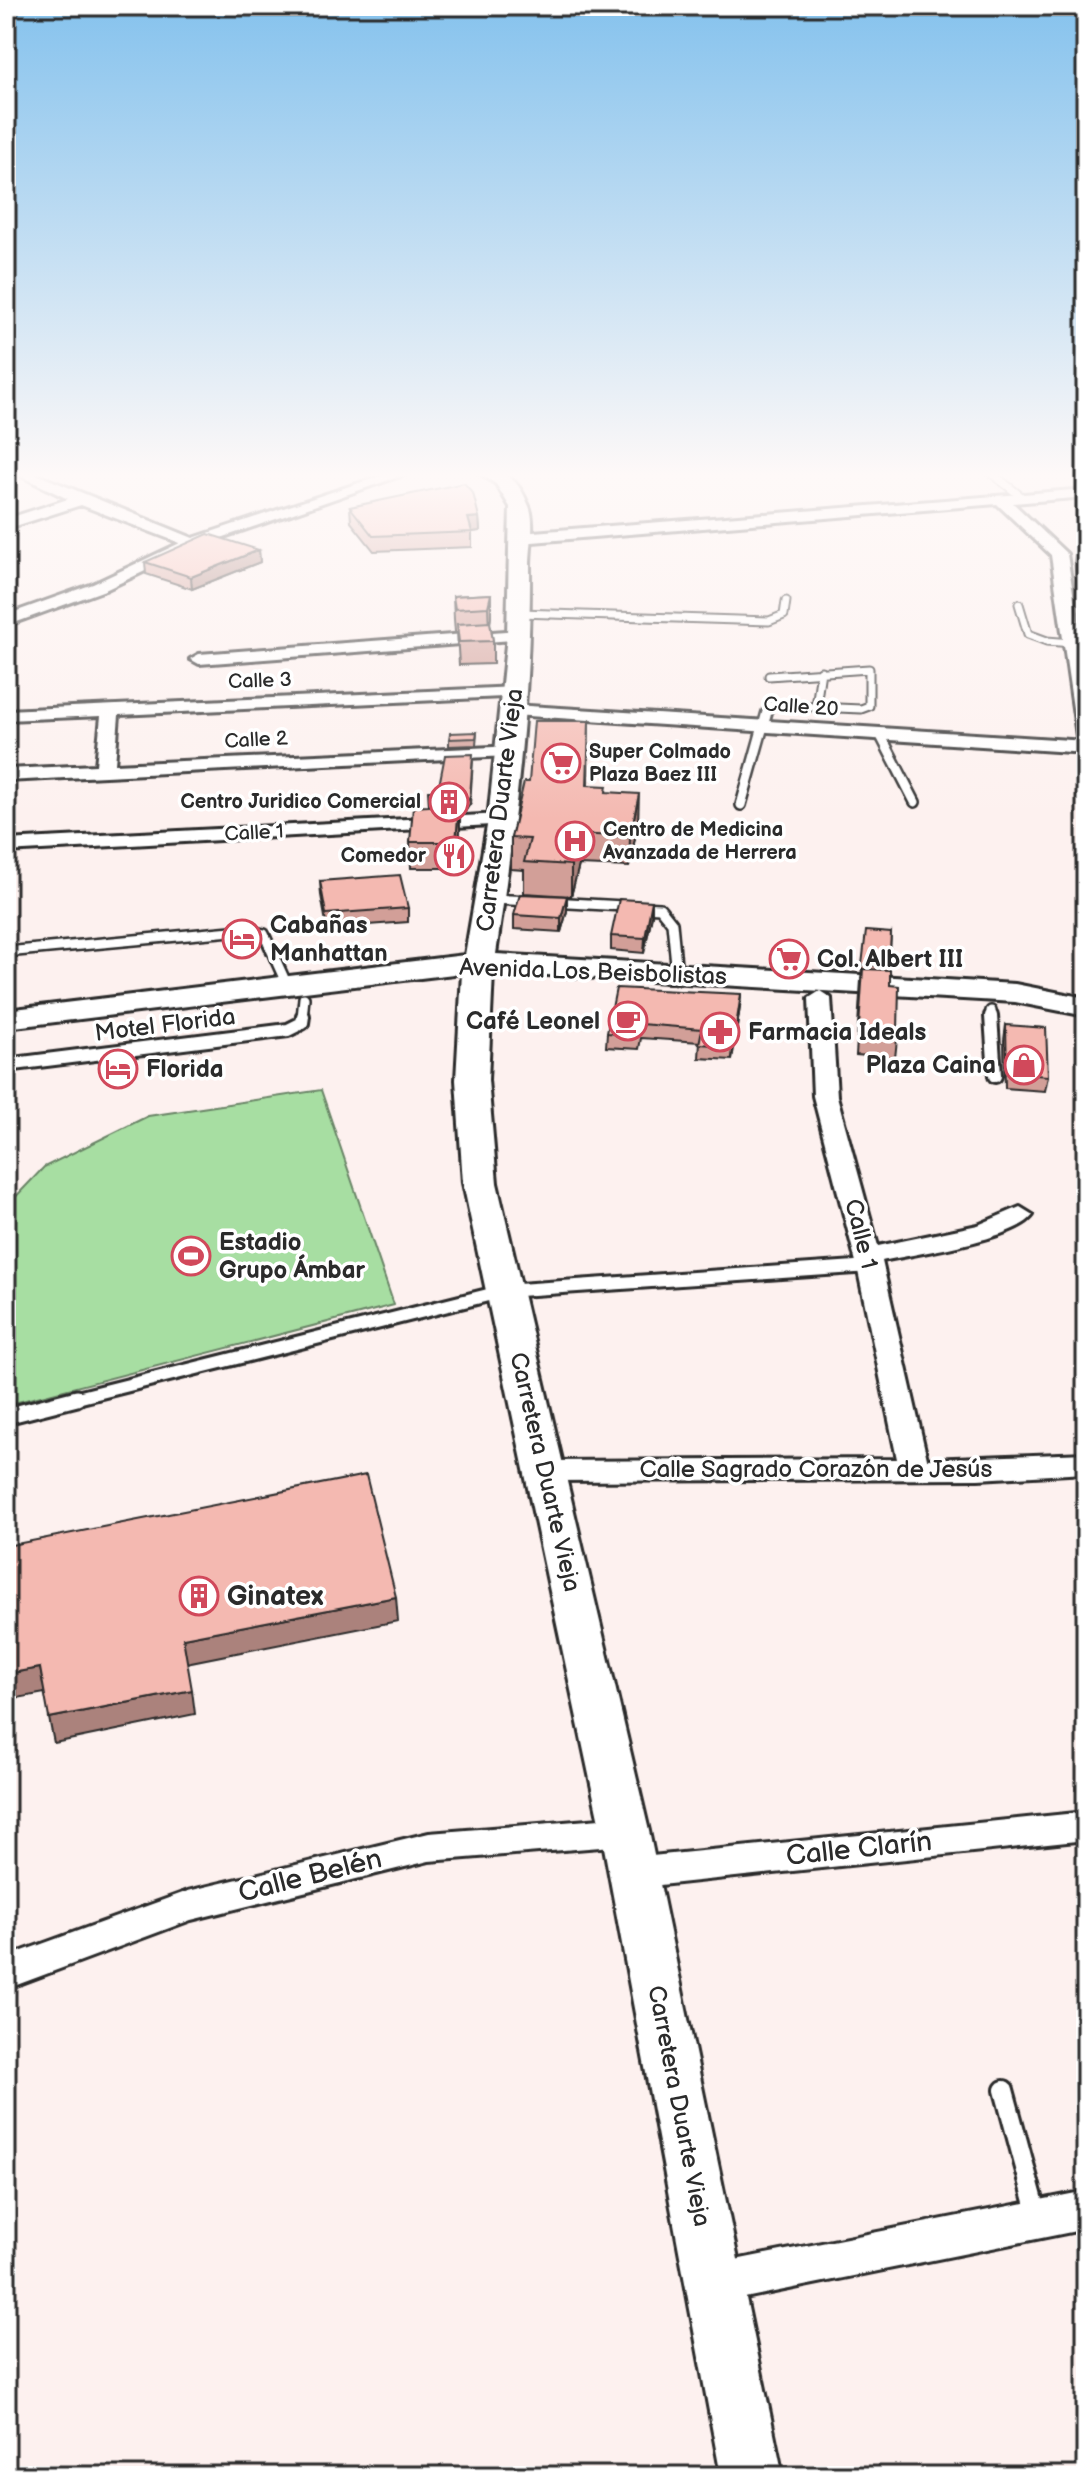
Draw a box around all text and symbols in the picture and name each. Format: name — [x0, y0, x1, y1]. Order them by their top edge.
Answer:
street label: Calle 3 — [228, 668, 292, 694]
street label: Carretera Duarte Vieja — [471, 687, 529, 933]
street label: Calle 20 — [763, 692, 839, 722]
street label: Calle 2 — [224, 726, 288, 754]
place label: Super Colmado Plaza Baez III — [589, 740, 731, 787]
supermarket icon: Super Colmado Plaza Baez III — [540, 742, 582, 784]
building icon: Centro Juridico Comercial — [428, 781, 470, 823]
place label: Centro Juridico Comercial — [180, 790, 421, 814]
place label: Centro de Medicina Avanzada de Herrera — [602, 818, 797, 865]
street label: Calle 1 — [224, 819, 284, 847]
hospital icon: Centro de Medicina Avanzada de Herrera — [554, 820, 596, 862]
restaurant icon: Comedor — [433, 835, 475, 877]
place label: Comedor — [341, 844, 427, 868]
place label: Cabañas Manhattan — [270, 911, 388, 968]
hotel icon: Cabañas Manhattan — [221, 918, 263, 960]
supermarket icon: Col. Albert III — [768, 938, 810, 980]
place label: Col. Albert III — [817, 945, 963, 974]
street label: Avenida Los Beisbolistas — [459, 953, 727, 991]
cafe icon: Café Leonel — [607, 1000, 649, 1042]
street label: Motel Florida — [93, 1002, 237, 1048]
place label: Café Leonel — [466, 1007, 600, 1036]
pharmacy icon: Farmacia Ideals — [699, 1011, 741, 1053]
place label: Farmacia Ideals — [748, 1018, 926, 1047]
shop icon: Plaza Caina — [1003, 1044, 1045, 1086]
hotel icon: Florida — [97, 1048, 139, 1090]
place label: Plaza Caina — [866, 1051, 996, 1080]
place label: Florida — [146, 1055, 223, 1084]
street label: Calle 1 — [838, 1196, 884, 1272]
place label: Estadio Grupo Ámbar — [219, 1228, 365, 1285]
sports icon: Estadio Grupo Ámbar — [170, 1235, 212, 1277]
street label: Carretera Duarte Vieja — [503, 1349, 587, 1595]
street label: Calle Sagrado Corazón de Jesús — [640, 1455, 992, 1484]
building icon: Ginatex — [178, 1575, 220, 1617]
place label: Ginatex — [227, 1580, 324, 1613]
street label: Calle Clarín — [784, 1825, 934, 1873]
street label: Calle Belén — [235, 1842, 385, 1910]
street label: Carretera Duarte Vieja — [641, 1983, 717, 2229]

